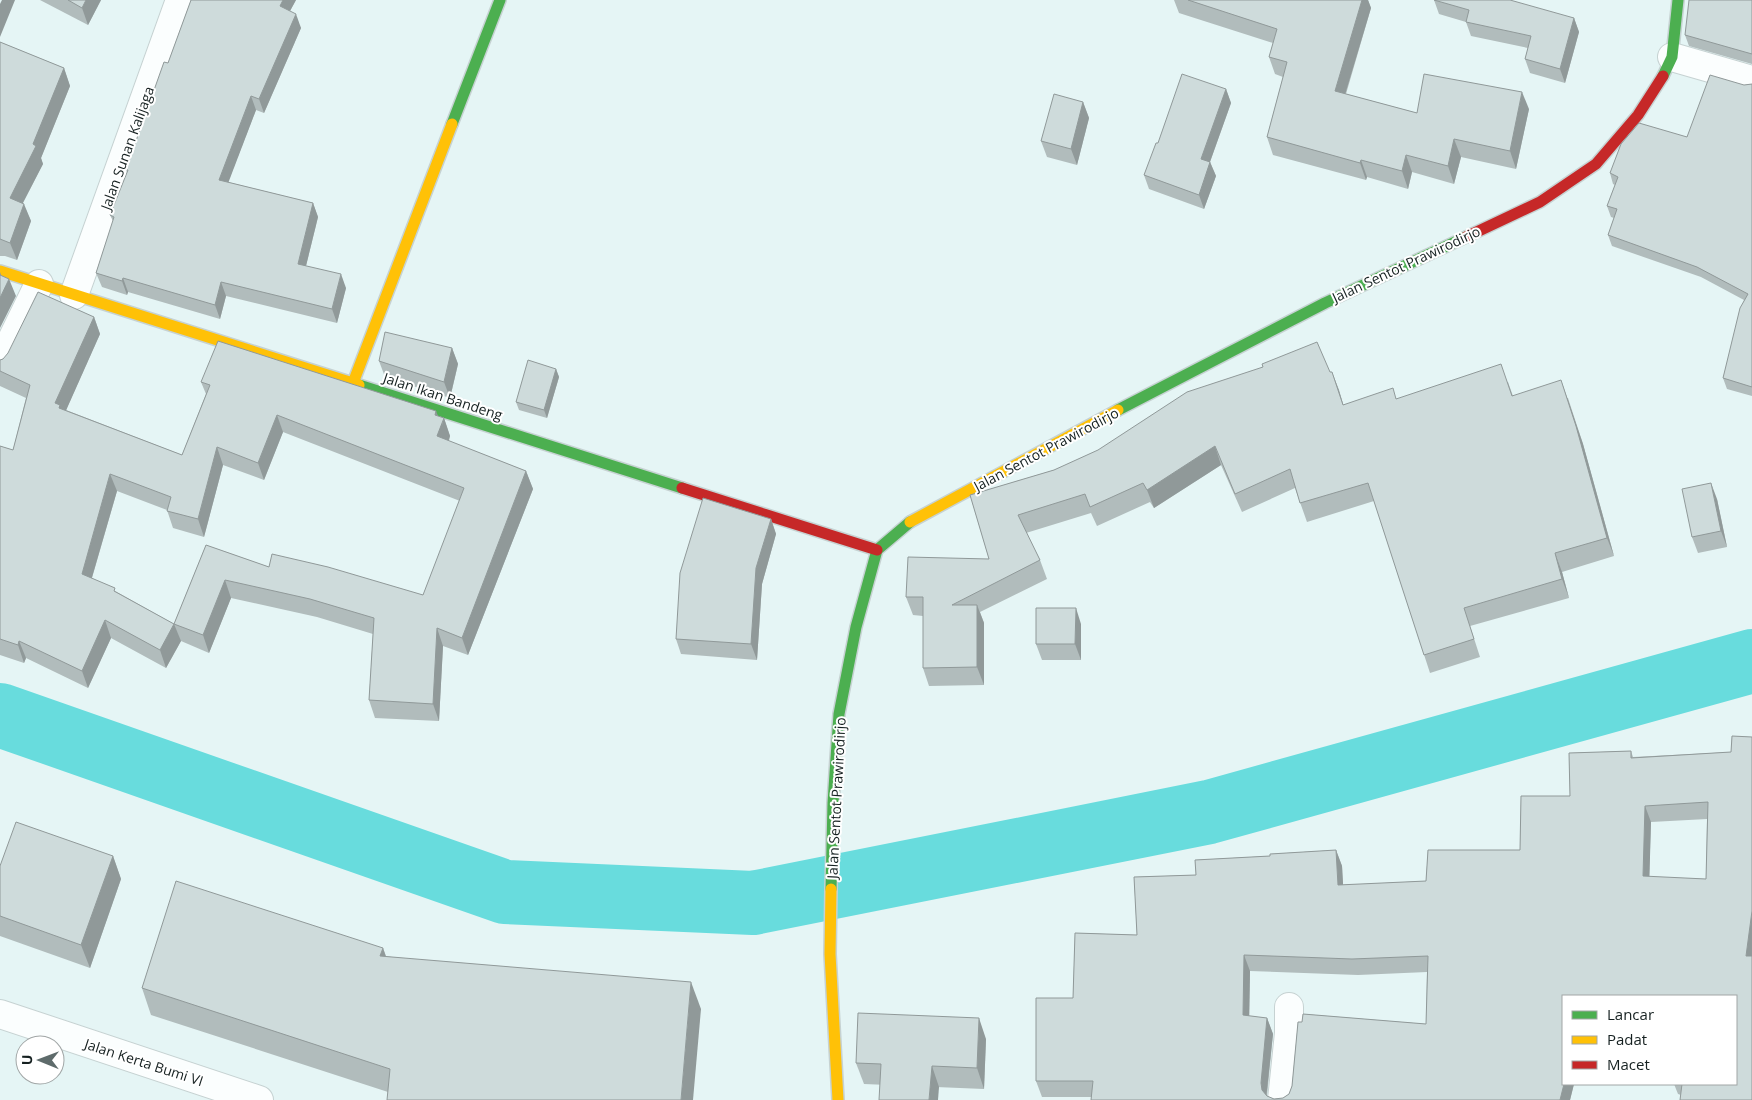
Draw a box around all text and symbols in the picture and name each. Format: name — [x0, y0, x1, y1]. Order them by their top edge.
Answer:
street label: Jalan Sunan Kalijaga — [95, 84, 158, 214]
street label: Jalan Sentot Prawirodirjo — [1327, 221, 1483, 308]
street label: Jalan Ikan Bandeng — [379, 367, 505, 424]
street label: Jalan Sentot Prawirodirjo — [968, 403, 1122, 496]
street label: Jalan Sentot Prawirodirjo — [822, 717, 850, 881]
legend — [1562, 995, 1737, 1085]
text: Lancar — [1607, 1004, 1654, 1024]
text: Padat — [1607, 1029, 1647, 1049]
street label: Jalan Kerta Bumi VI — [80, 1033, 206, 1090]
north arrow — [15, 1035, 65, 1085]
text: U — [17, 1054, 36, 1065]
text: Macet — [1607, 1054, 1650, 1074]

